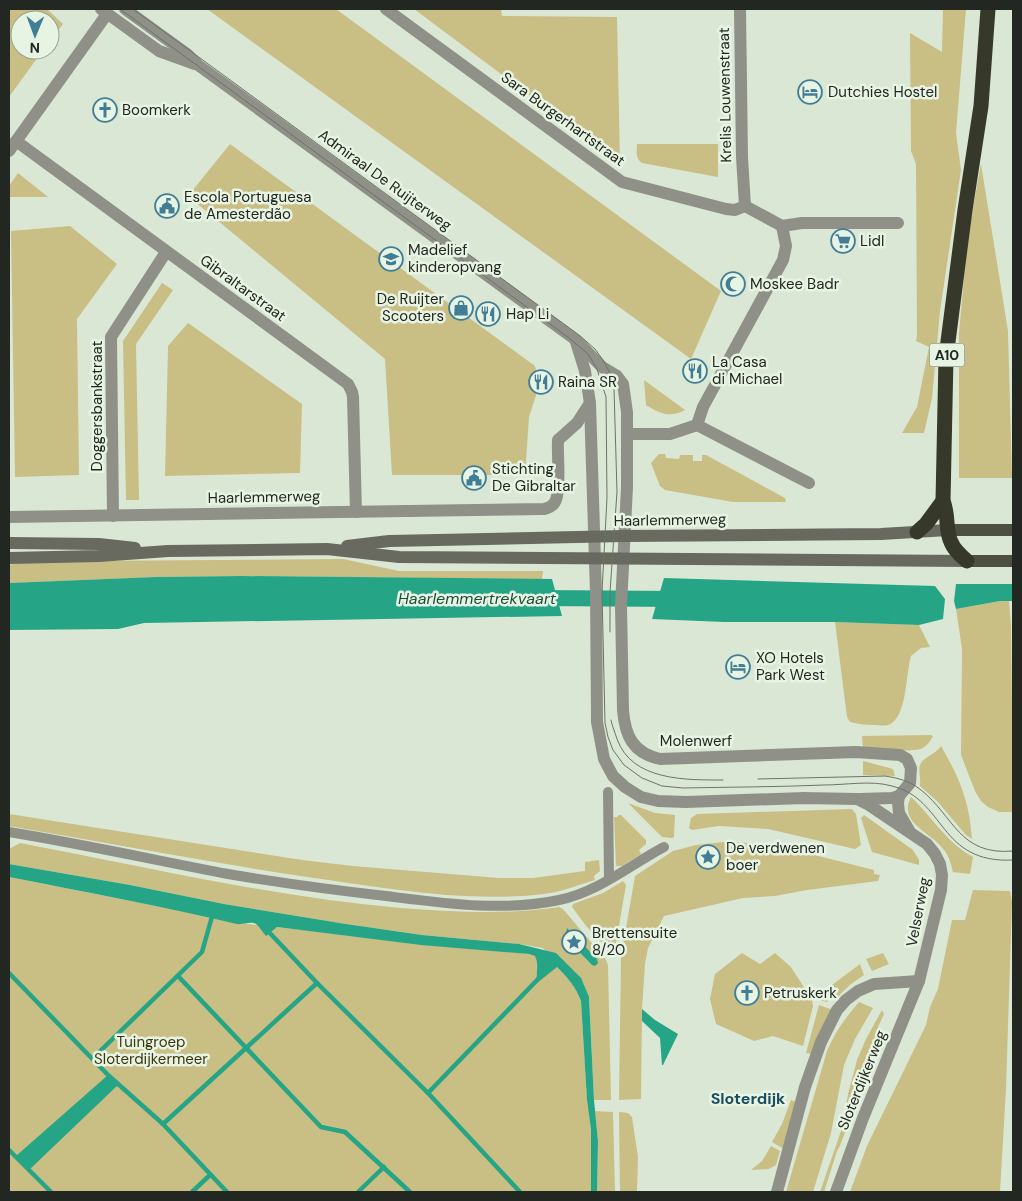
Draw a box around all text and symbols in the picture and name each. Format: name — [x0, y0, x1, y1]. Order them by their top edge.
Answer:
north arrow — [10, 10, 60, 60]
street label: Krelis Louwenstraat — [714, 27, 736, 163]
text: N — [30, 39, 40, 57]
street label: Sara Burgerhartstraat — [497, 67, 629, 171]
hotel icon: Dutchies Hostel — [797, 79, 823, 105]
place label: Dutchies Hostel — [828, 82, 937, 102]
church icon: Boomkerk — [92, 97, 118, 123]
place label: Boomkerk — [122, 100, 191, 120]
street label: Admiraal De Ruijterweg — [314, 125, 456, 235]
place label: Escola Portuguesa de Amesterdão — [184, 187, 311, 224]
public building icon: Escola Portuguesa de Amesterdão — [154, 193, 180, 219]
supermarket icon: Lidl — [830, 228, 856, 254]
place label: Lidl — [860, 231, 884, 251]
place label: Madelief kinderopvang — [408, 240, 502, 277]
school or university icon: Madelief kinderopvang — [378, 246, 404, 272]
street label: Gibraltarstraat — [196, 250, 290, 326]
mosque icon: Moskee Badr — [720, 271, 746, 297]
place label: Moskee Badr — [750, 274, 840, 294]
place label: De Ruijter Scooters — [377, 289, 444, 326]
shop icon: De Ruijter Scooters — [448, 295, 474, 321]
restaurant icon: Hap Li — [475, 301, 501, 327]
place label: Hap Li — [506, 304, 549, 324]
street label: Doggersbankstraat — [87, 340, 107, 471]
road number: A10 — [930, 344, 964, 366]
place label: La Casa di Michael — [712, 352, 782, 389]
restaurant icon: La Casa di Michael — [682, 358, 708, 384]
restaurant icon: Raina SR — [528, 369, 554, 395]
place label: Raina SR — [558, 372, 617, 392]
place label: Stichting De Gibraltar — [492, 459, 576, 496]
public building icon: Stichting De Gibraltar — [461, 465, 487, 491]
street label: Haarlemmerweg — [207, 486, 321, 508]
street label: Haarlemmerweg — [613, 509, 727, 531]
water label: Haarlemmertrekvaart — [398, 588, 557, 609]
place label: XO Hotels Park West — [756, 648, 825, 685]
hotel icon: XO Hotels Park West — [725, 654, 751, 680]
street label: Molenwerf — [660, 731, 732, 751]
place label: De verdwenen boer — [726, 838, 825, 875]
place icon: De verdwenen boer — [695, 844, 721, 870]
street label: Velserweg — [901, 875, 935, 949]
place label: Brettensuite 8/20 — [592, 923, 677, 960]
place icon: Brettensuite 8/20 — [561, 929, 587, 955]
church icon: Petruskerk — [734, 980, 760, 1006]
place label: Petruskerk — [764, 983, 837, 1003]
street label: Sloterdijkerweg — [833, 1027, 891, 1133]
park label: Tuingroep Sloterdijkermeer — [94, 1032, 208, 1069]
district label: Sloterdijk — [711, 1088, 786, 1109]

